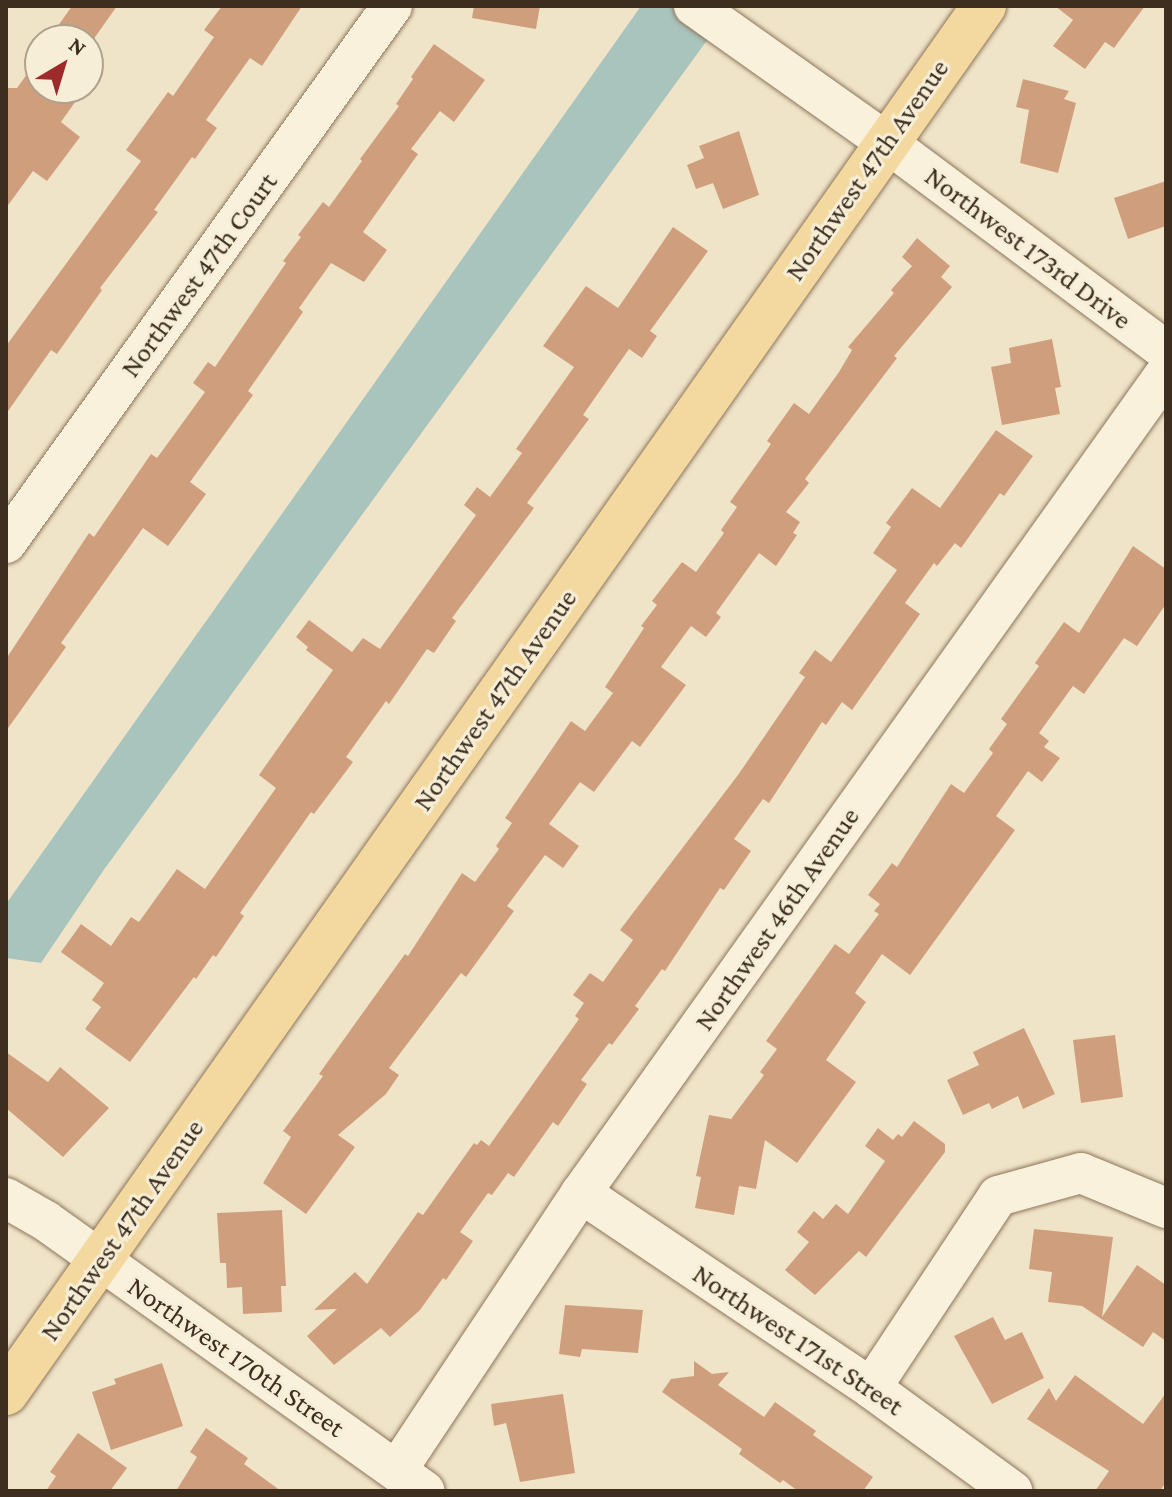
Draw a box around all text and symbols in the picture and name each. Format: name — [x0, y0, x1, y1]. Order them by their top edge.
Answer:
north arrow — [24, 24, 104, 104]
text: N — [64, 32, 91, 61]
street label: Northwest 47th Avenue — [778, 53, 956, 287]
street label: Northwest 173rd Drive — [918, 159, 1138, 337]
street label: Northwest 47th Court — [113, 166, 285, 384]
street label: Northwest 47th Avenue — [406, 583, 584, 817]
street label: Northwest 46th Avenue — [687, 801, 867, 1037]
street label: Northwest 47th Avenue — [33, 1113, 211, 1347]
street label: Northwest 171st Street — [686, 1257, 910, 1423]
street label: Northwest 170th Street — [121, 1269, 351, 1445]

